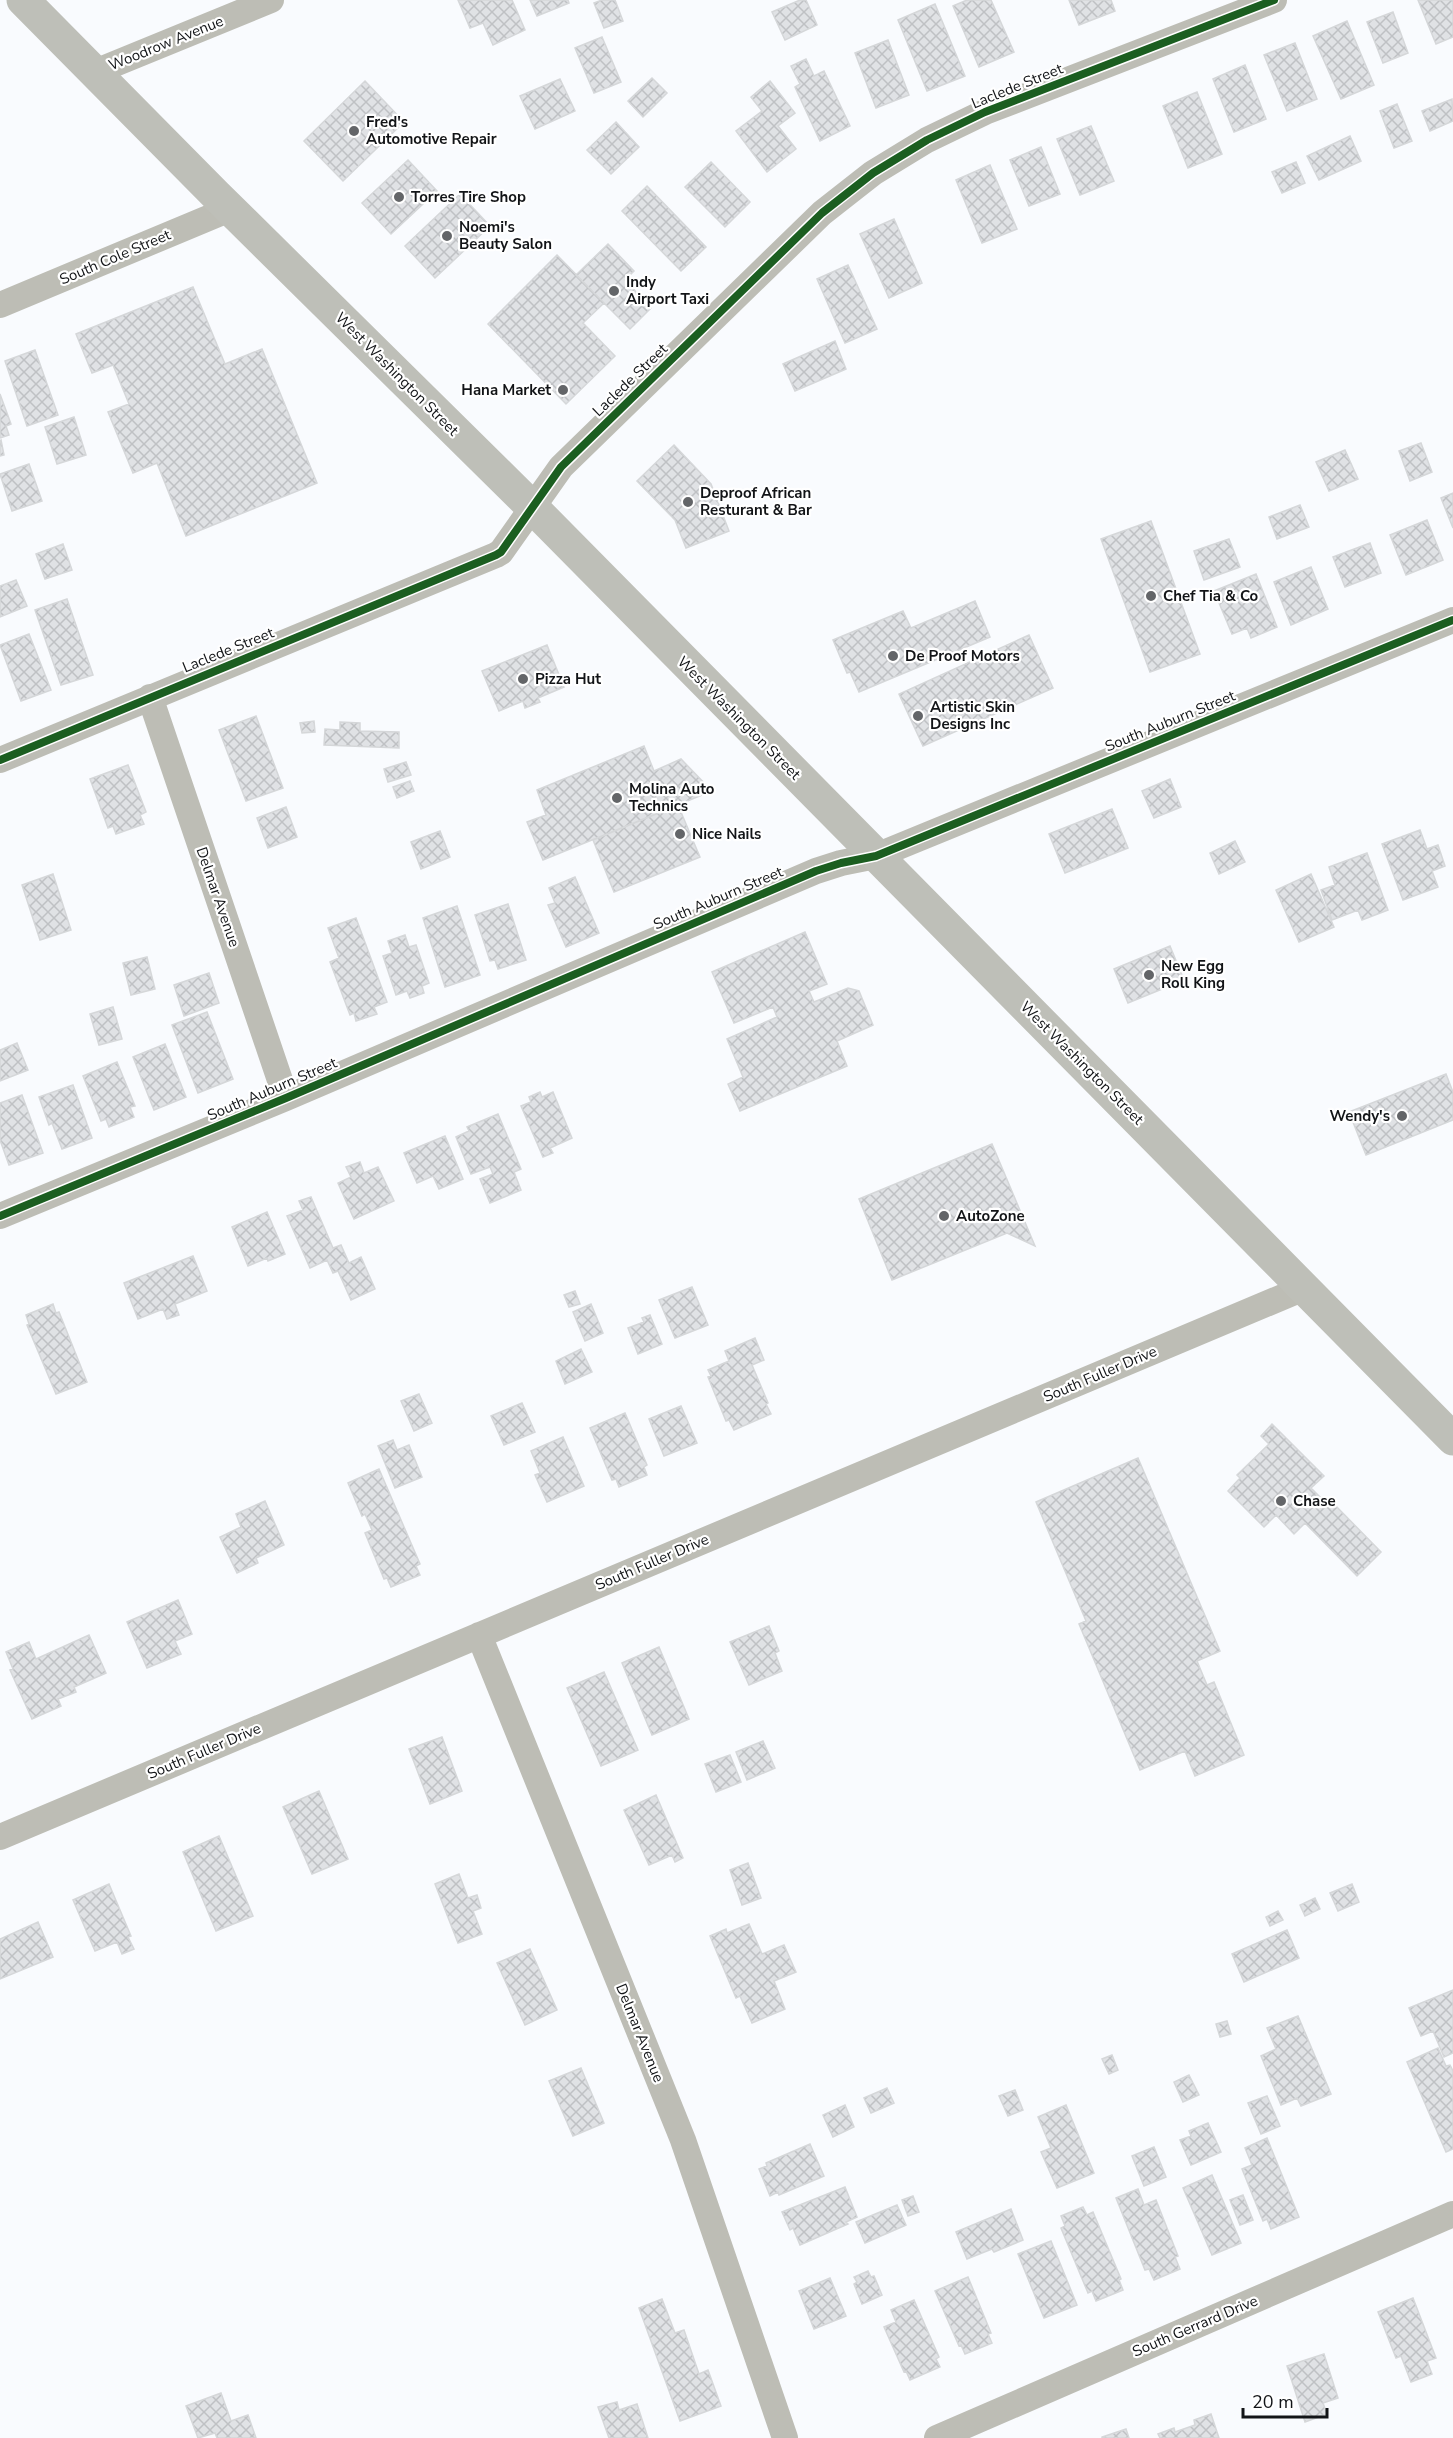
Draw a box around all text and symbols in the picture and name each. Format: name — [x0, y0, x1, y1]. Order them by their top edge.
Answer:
street label: Woodrow Avenue — [106, 11, 226, 75]
street label: Laclede Street — [968, 58, 1066, 113]
place label: Fred's Automotive Repair — [366, 112, 497, 149]
marker: Fred's Automotive Repair — [347, 124, 361, 138]
place label: Torres Tire Shop — [411, 187, 526, 207]
marker: Torres Tire Shop — [392, 190, 406, 204]
place label: Noemi's Beauty Salon — [459, 217, 552, 254]
street label: South Cole Street — [56, 224, 174, 289]
marker: Noemi's Beauty Salon — [440, 229, 454, 243]
place label: Indy Airport Taxi — [626, 272, 709, 309]
marker: Indy Airport Taxi — [607, 284, 621, 298]
street label: West Washington Street — [331, 308, 464, 441]
street label: Laclede Street — [588, 339, 672, 421]
place label: Hana Market — [461, 380, 551, 400]
marker: Hana Market — [556, 383, 570, 397]
place label: Deproof African Resturant & Bar — [700, 483, 812, 520]
marker: Deproof African Resturant & Bar — [681, 495, 695, 509]
place label: Chef Tia & Co — [1163, 586, 1259, 606]
marker: Chef Tia & Co — [1144, 589, 1158, 603]
street label: Laclede Street — [179, 622, 277, 677]
place label: De Proof Motors — [905, 646, 1020, 666]
marker: De Proof Motors — [886, 649, 900, 663]
street label: West Washington Street — [673, 652, 806, 785]
place label: Pizza Hut — [535, 669, 601, 689]
marker: Pizza Hut — [516, 672, 530, 686]
street label: South Auburn Street — [1102, 685, 1239, 756]
place label: Artistic Skin Designs Inc — [930, 697, 1015, 734]
marker: Artistic Skin Designs Inc — [911, 709, 925, 723]
place label: Molina Auto Technics — [629, 779, 715, 816]
marker: Molina Auto Technics — [610, 791, 624, 805]
place label: Nice Nails — [692, 824, 761, 844]
marker: Nice Nails — [673, 827, 687, 841]
street label: Delmar Avenue — [192, 844, 244, 950]
street label: South Auburn Street — [650, 861, 786, 934]
place label: New Egg Roll King — [1161, 956, 1225, 993]
marker: New Egg Roll King — [1142, 968, 1156, 982]
street label: West Washington Street — [1016, 997, 1149, 1130]
street label: South Auburn Street — [204, 1052, 340, 1125]
place label: Wendy's — [1330, 1106, 1390, 1126]
marker: Wendy's — [1395, 1109, 1409, 1123]
place label: AutoZone — [956, 1206, 1025, 1226]
marker: AutoZone — [937, 1209, 951, 1223]
street label: South Fuller Drive — [1040, 1341, 1160, 1407]
place label: Chase — [1293, 1491, 1336, 1511]
marker: Chase — [1274, 1494, 1288, 1508]
street label: South Fuller Drive — [592, 1529, 712, 1595]
street label: South Fuller Drive — [144, 1718, 264, 1784]
street label: Delmar Avenue — [611, 1981, 669, 2085]
street label: South Gerrard Drive — [1129, 2291, 1261, 2361]
scale bar — [1243, 2381, 1327, 2419]
text: 20 m — [1252, 2390, 1294, 2414]

